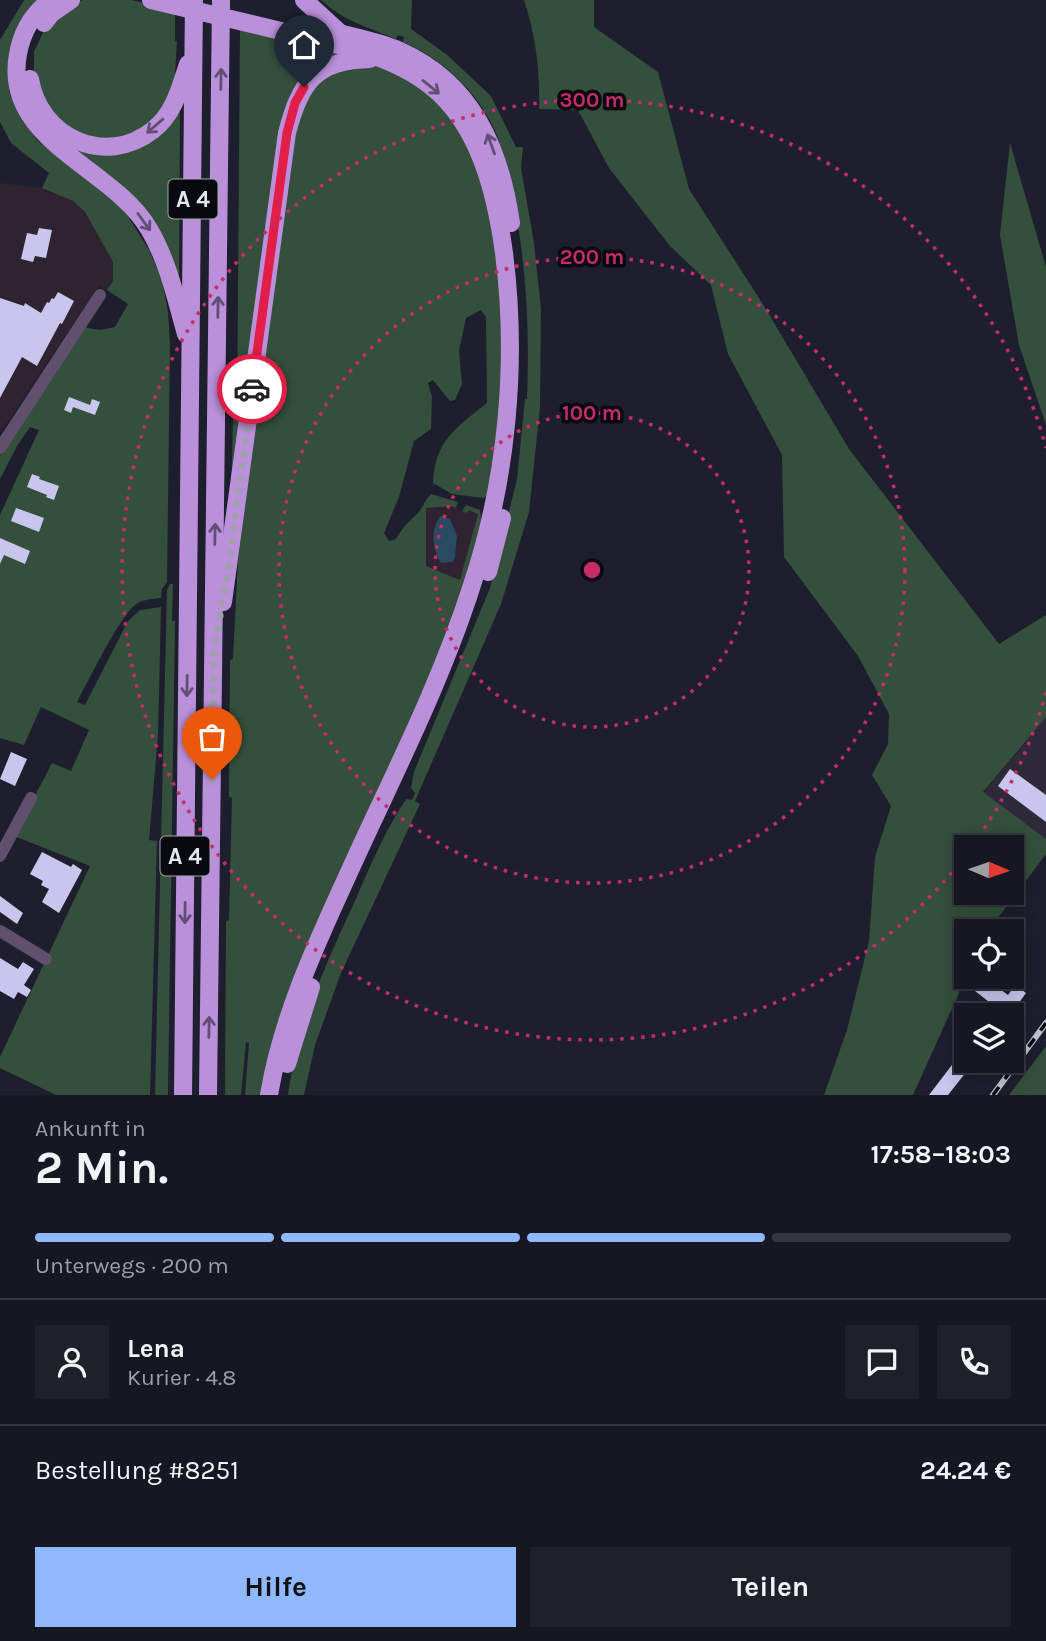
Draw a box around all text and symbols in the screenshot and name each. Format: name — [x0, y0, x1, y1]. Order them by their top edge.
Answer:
pin — [274, 15, 334, 87]
icon: home — [285, 26, 323, 64]
one-way arrow — [214, 68, 228, 91]
one-way arrow — [421, 79, 439, 95]
text: 300 m — [560, 88, 624, 112]
one-way arrow — [147, 118, 164, 135]
one-way arrow — [484, 134, 496, 156]
road number: A 4 — [168, 180, 218, 218]
one-way arrow — [136, 213, 151, 232]
text: 200 m — [560, 245, 624, 269]
one-way arrow — [211, 295, 225, 318]
courier — [217, 354, 287, 424]
icon: car — [233, 370, 271, 408]
text: 100 m — [562, 401, 622, 425]
one-way arrow — [208, 523, 222, 546]
centre of rings — [580, 558, 604, 582]
one-way arrow — [180, 674, 194, 697]
pin — [182, 707, 242, 779]
icon: bag — [193, 718, 231, 756]
north arrow — [954, 835, 1024, 905]
map controls — [954, 835, 1024, 1073]
road number: A 4 — [160, 836, 210, 876]
one-way arrow — [178, 902, 192, 925]
button: locate — [954, 919, 1024, 989]
button: layers — [954, 1003, 1024, 1073]
one-way arrow — [202, 1016, 216, 1039]
text: Ankunft in — [35, 1115, 146, 1142]
text: 17:58–18:03 — [870, 1139, 1011, 1170]
text: 2 Min. — [35, 1141, 168, 1195]
text: Unterwegs · 200 m — [35, 1252, 229, 1279]
button: person — [35, 1325, 109, 1399]
button: chat — [845, 1325, 919, 1399]
button: phone — [937, 1325, 1011, 1399]
text: Lena — [127, 1333, 185, 1364]
text: Kurier · 4.8 — [127, 1364, 236, 1391]
text: Bestellung #8251 — [35, 1455, 239, 1486]
text: 24.24 € — [920, 1455, 1011, 1486]
button: Hilfe — [35, 1547, 516, 1627]
button: Teilen — [530, 1547, 1011, 1627]

